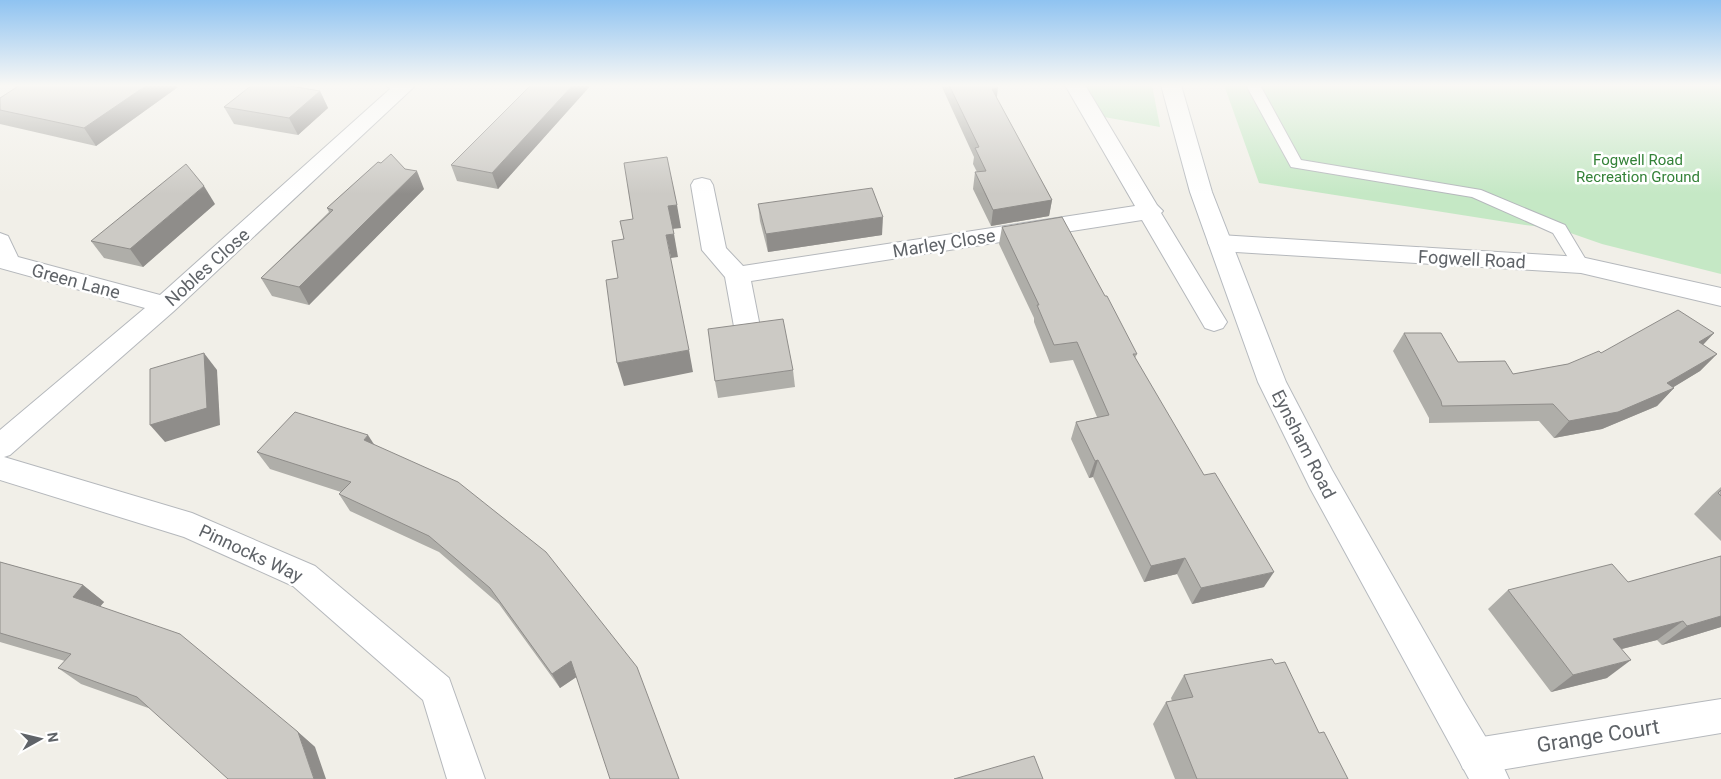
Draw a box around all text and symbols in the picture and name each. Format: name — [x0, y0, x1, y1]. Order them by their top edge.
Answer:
park label: Fogwell Road Recreation Ground — [1576, 151, 1700, 186]
street label: Nobles Close — [161, 224, 253, 310]
street label: Marley Close — [891, 225, 997, 261]
street label: Fogwell Road — [1418, 246, 1526, 272]
street label: Green Lane — [29, 259, 123, 303]
street label: Eynsham Road — [1268, 386, 1340, 502]
street label: Pinnocks Way — [196, 520, 307, 586]
north arrow — [15, 714, 65, 764]
street label: Grange Court — [1535, 714, 1661, 758]
text: N — [44, 731, 61, 743]

